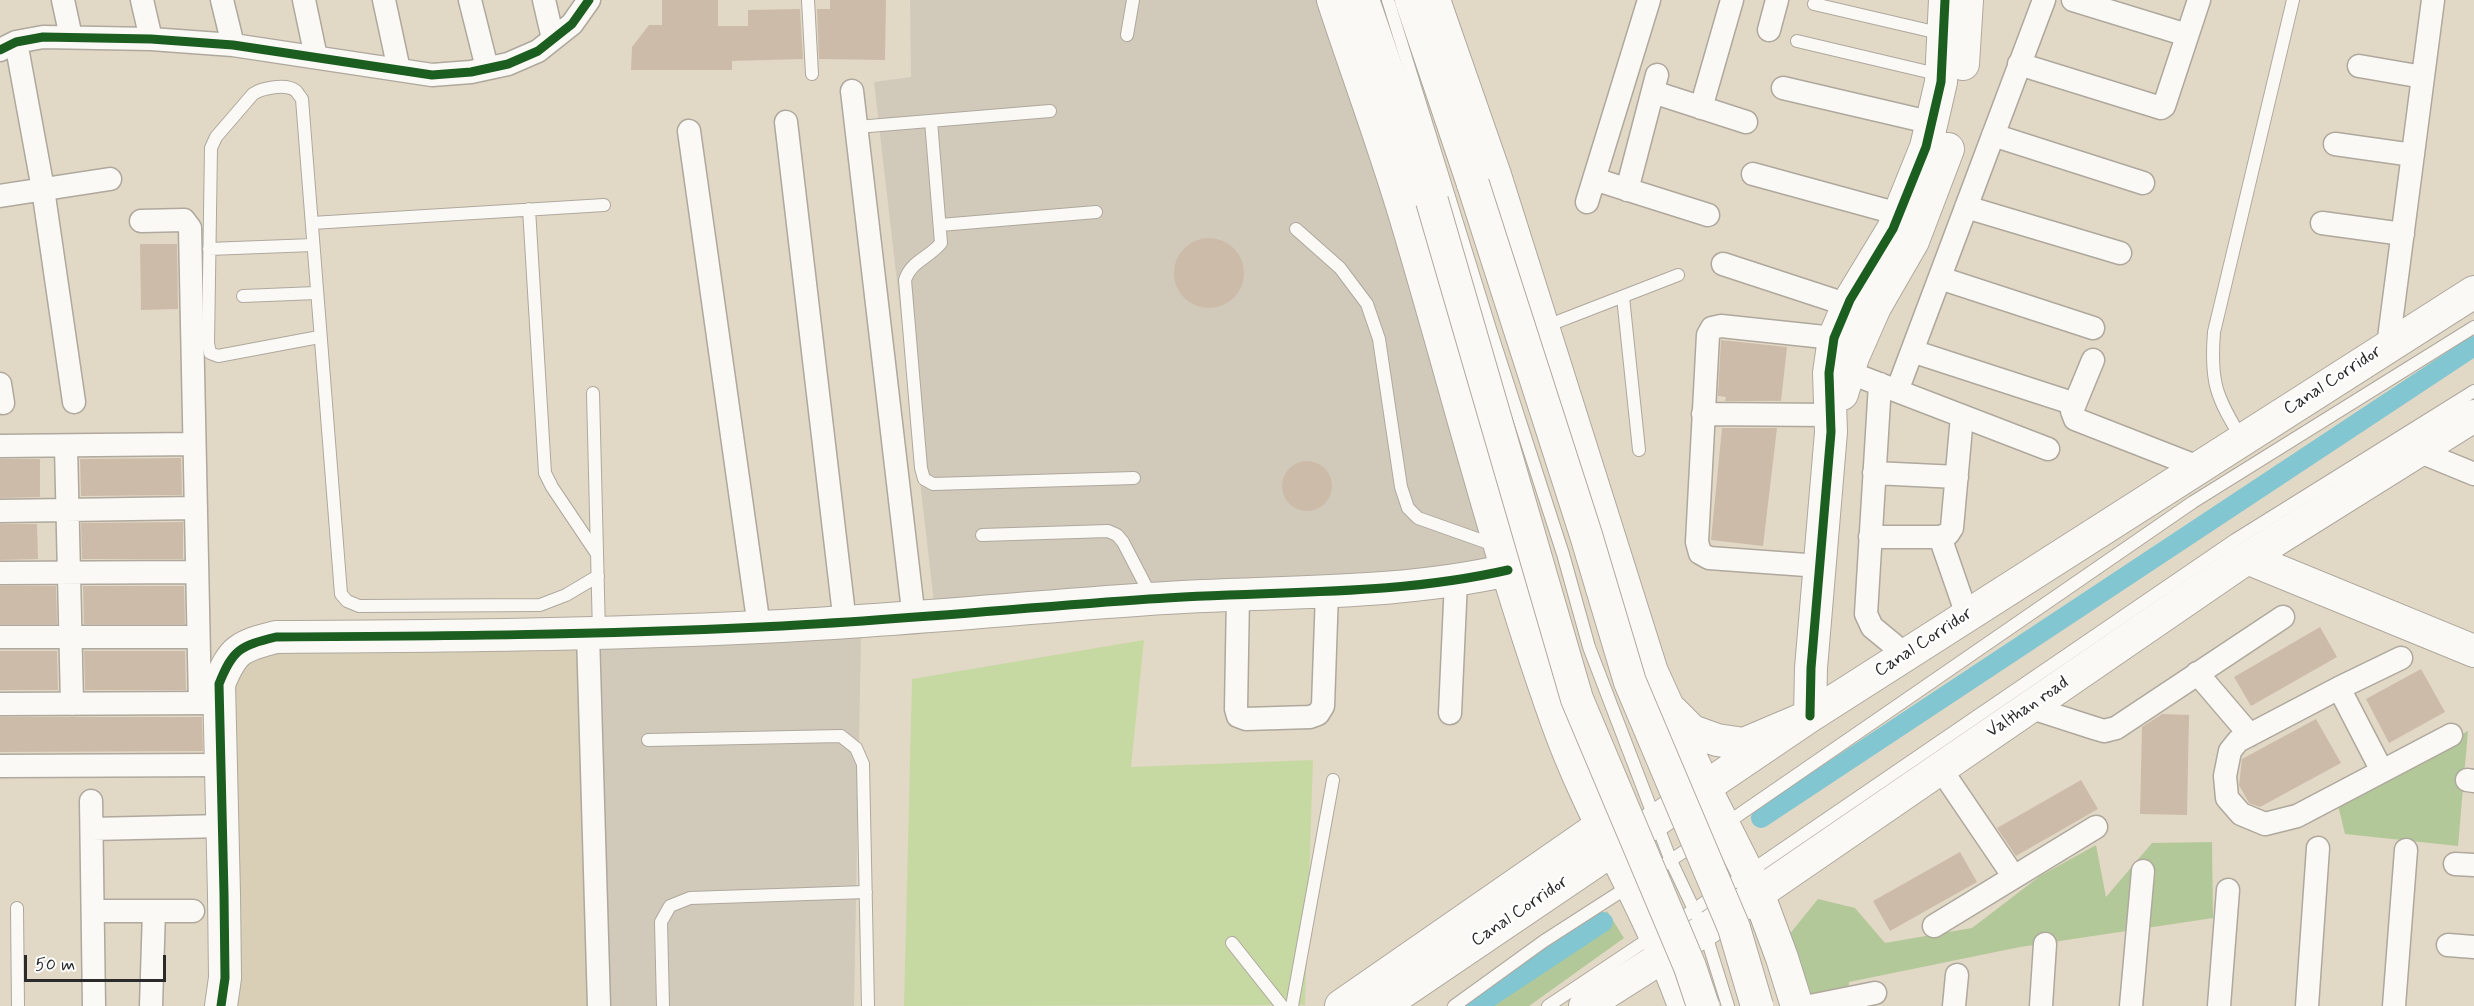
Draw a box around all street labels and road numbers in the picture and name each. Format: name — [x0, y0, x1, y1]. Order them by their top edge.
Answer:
street label: Canal Corridor — [2280, 341, 2386, 421]
street label: Canal Corridor — [1871, 603, 1977, 683]
street label: Valthan road — [1983, 673, 2073, 743]
street label: Canal Corridor — [1467, 872, 1573, 952]

